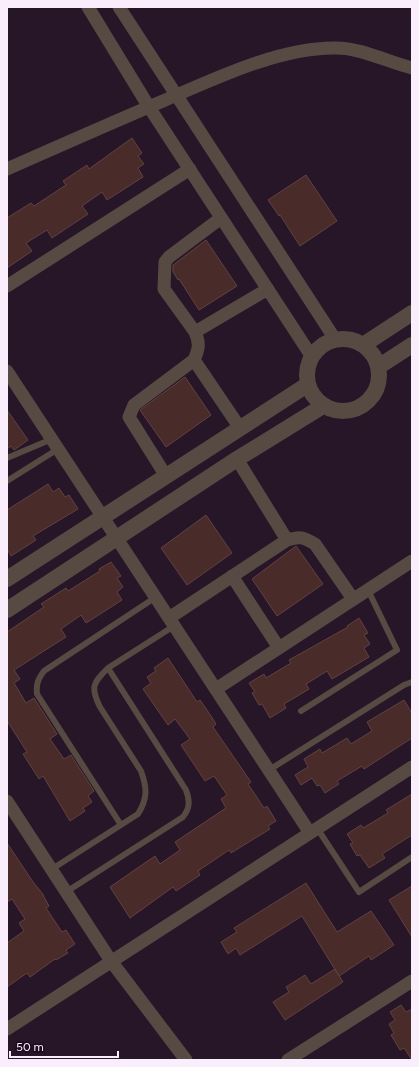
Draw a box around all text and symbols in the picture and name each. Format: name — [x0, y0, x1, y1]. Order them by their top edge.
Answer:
scale bar — [10, 1033, 118, 1059]
text: 50 m — [16, 1040, 44, 1054]

